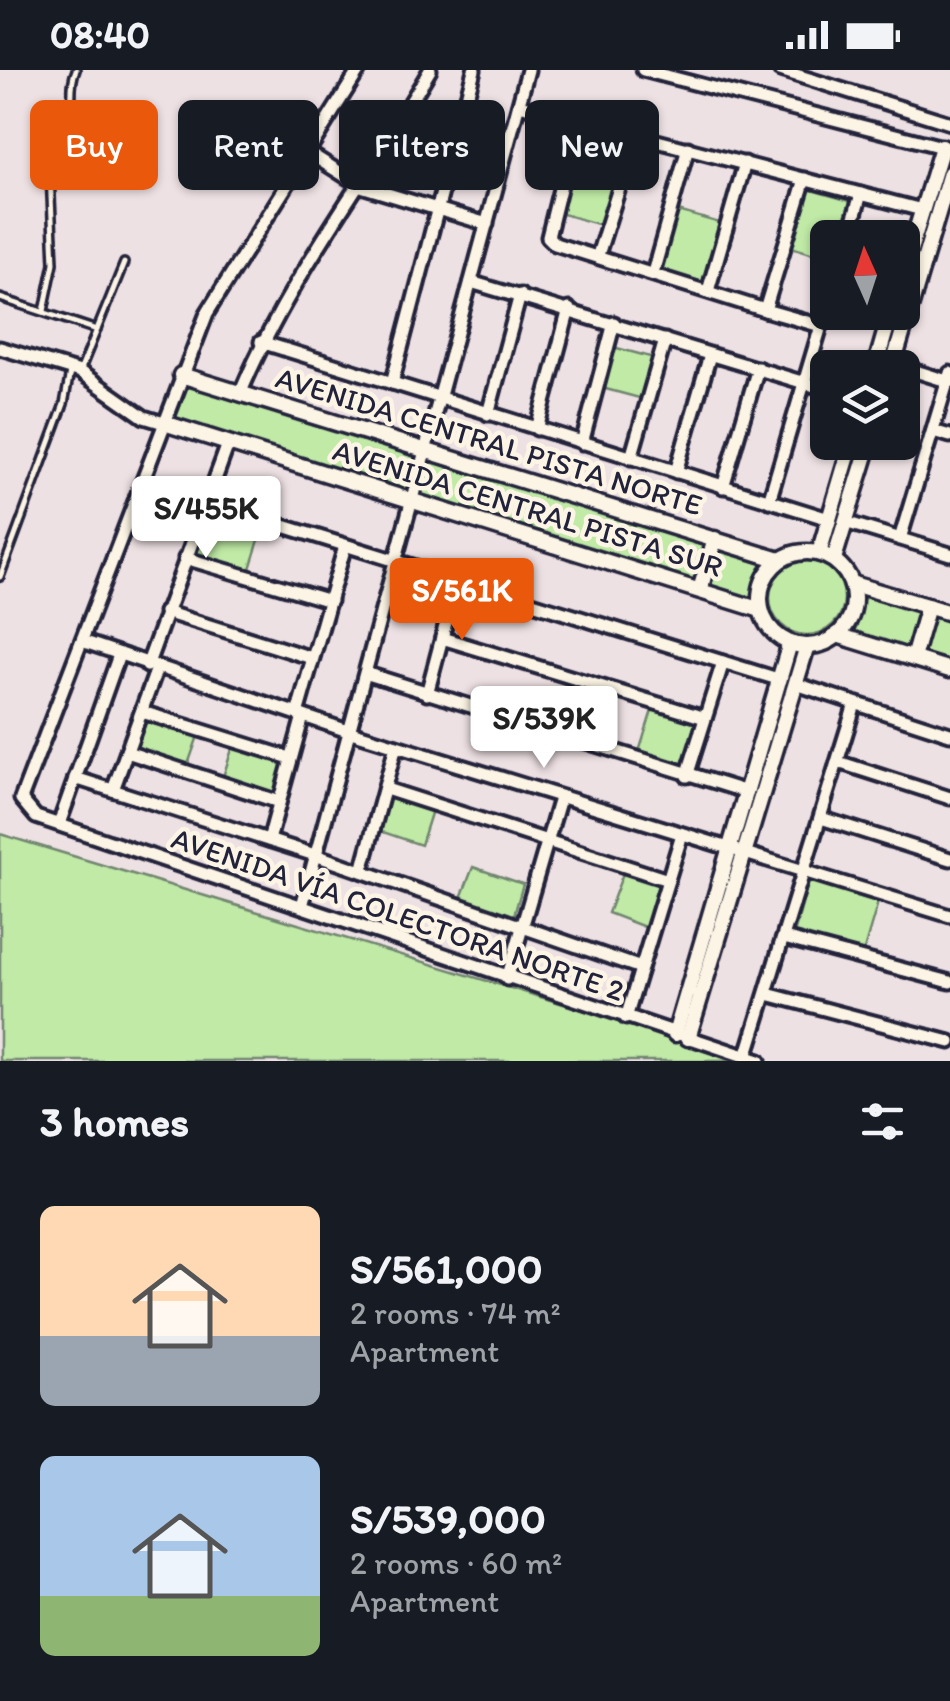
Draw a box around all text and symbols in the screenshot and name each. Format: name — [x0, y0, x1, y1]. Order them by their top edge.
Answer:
text: 08:40 — [50, 12, 150, 58]
chip: Buy — [30, 100, 158, 190]
chip: Rent — [178, 100, 319, 190]
chip: Filters — [339, 100, 505, 190]
chip: New — [525, 100, 659, 190]
north arrow — [810, 220, 920, 330]
map controls — [810, 220, 920, 460]
button: layers — [810, 350, 920, 460]
street label: AVENIDA CENTRAL PISTA NORTE — [271, 358, 707, 524]
street label: AVENIDA CENTRAL PISTA SUR — [329, 431, 727, 585]
pin: S/455K — [125, 476, 287, 561]
text: S/455K — [154, 489, 258, 527]
pin: S/561K — [381, 558, 543, 643]
text: S/561K — [412, 571, 512, 609]
pin: S/539K — [463, 686, 625, 771]
text: S/539K — [493, 699, 595, 737]
street label: AVENIDA VÍA COLECTORA NORTE 2 — [167, 819, 629, 1009]
icon: filters — [855, 1094, 910, 1149]
text: 3 homes — [40, 1096, 189, 1147]
text: S/561,000 — [350, 1243, 543, 1294]
icon: home — [120, 1246, 240, 1366]
text: 2 rooms · 74 m² — [350, 1294, 561, 1332]
text: Apartment — [350, 1332, 499, 1370]
text: S/539,000 — [350, 1493, 546, 1544]
icon: home — [120, 1496, 240, 1616]
text: 2 rooms · 60 m² — [350, 1544, 562, 1582]
text: Apartment — [350, 1582, 499, 1620]

